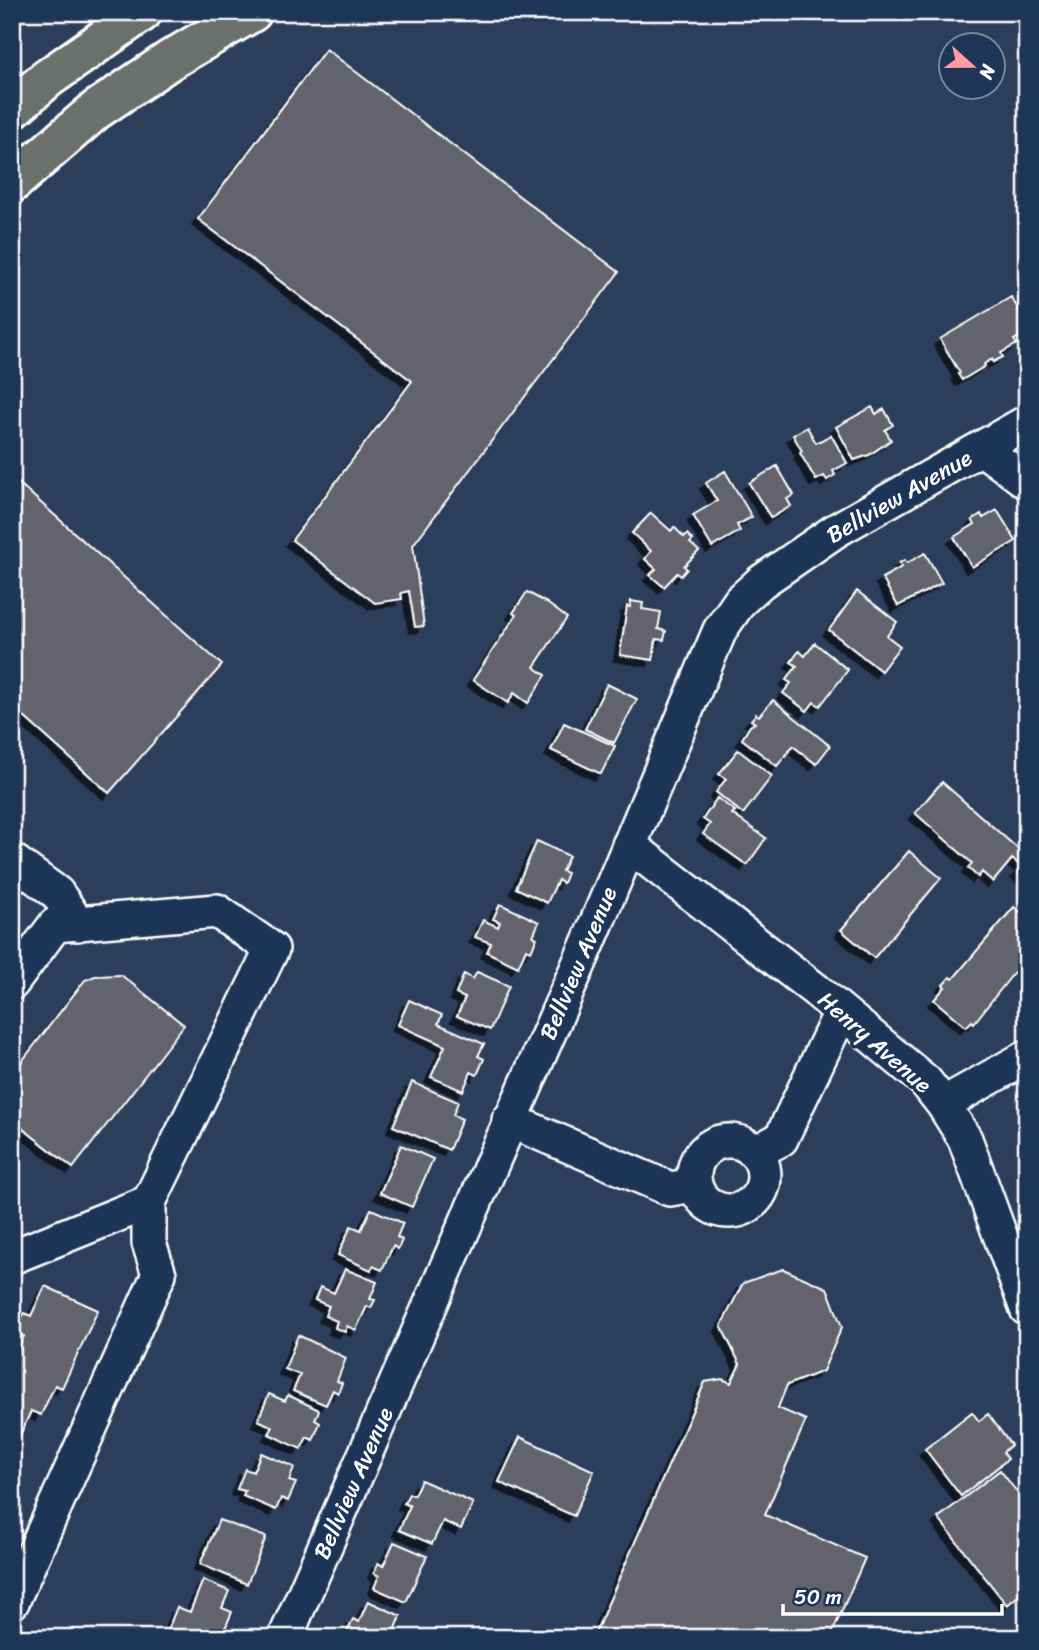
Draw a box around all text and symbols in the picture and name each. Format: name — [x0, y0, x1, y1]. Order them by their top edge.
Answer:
north arrow — [937, 32, 1007, 102]
text: N — [969, 59, 1006, 85]
street label: Bellview Avenue — [818, 438, 980, 555]
street label: Bellview Avenue — [528, 880, 629, 1046]
street label: Henry Avenue — [808, 981, 941, 1104]
street label: Bellview Avenue — [302, 1400, 405, 1566]
scale bar — [783, 1573, 1002, 1617]
text: 50 m — [794, 1578, 842, 1616]

